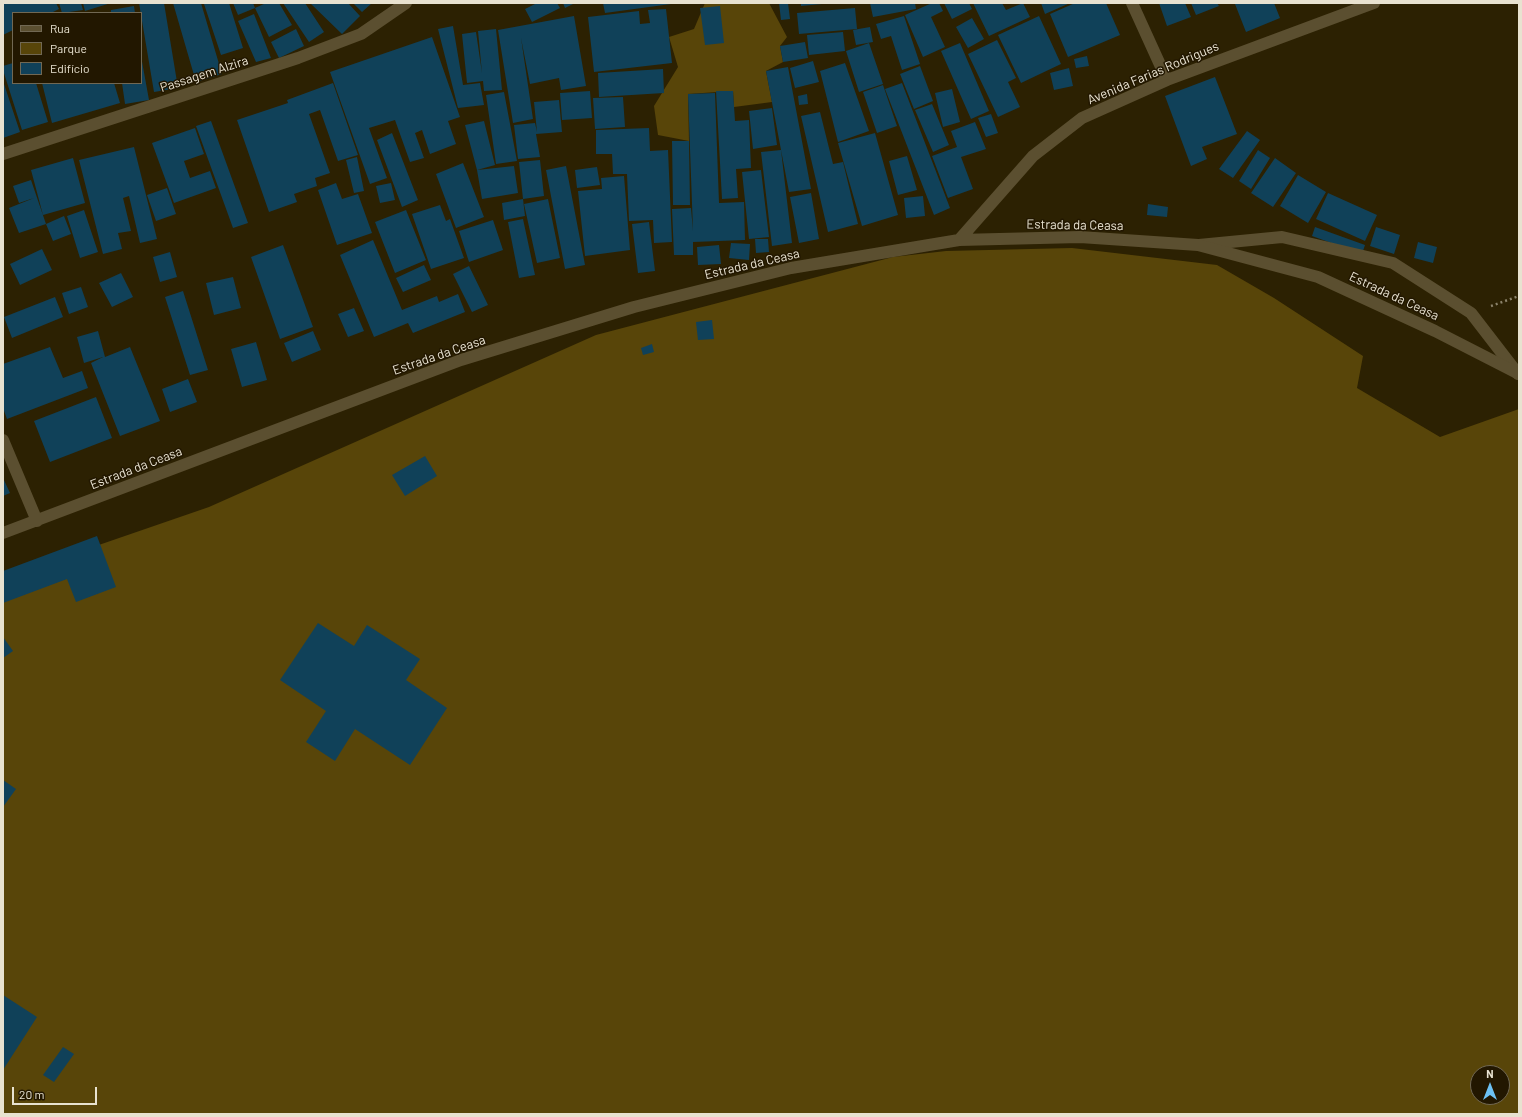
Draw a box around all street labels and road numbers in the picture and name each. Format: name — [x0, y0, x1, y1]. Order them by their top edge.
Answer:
street label: Avenida Farias Rodrigues — [1085, 38, 1221, 108]
street label: Passagem Alzira — [158, 52, 250, 96]
street label: Estrada da Ceasa — [1026, 216, 1124, 234]
street label: Estrada da Ceasa — [703, 245, 801, 283]
street label: Estrada da Ceasa — [1347, 268, 1441, 324]
street label: Estrada da Ceasa — [391, 332, 487, 378]
street label: Estrada da Ceasa — [88, 443, 184, 493]

